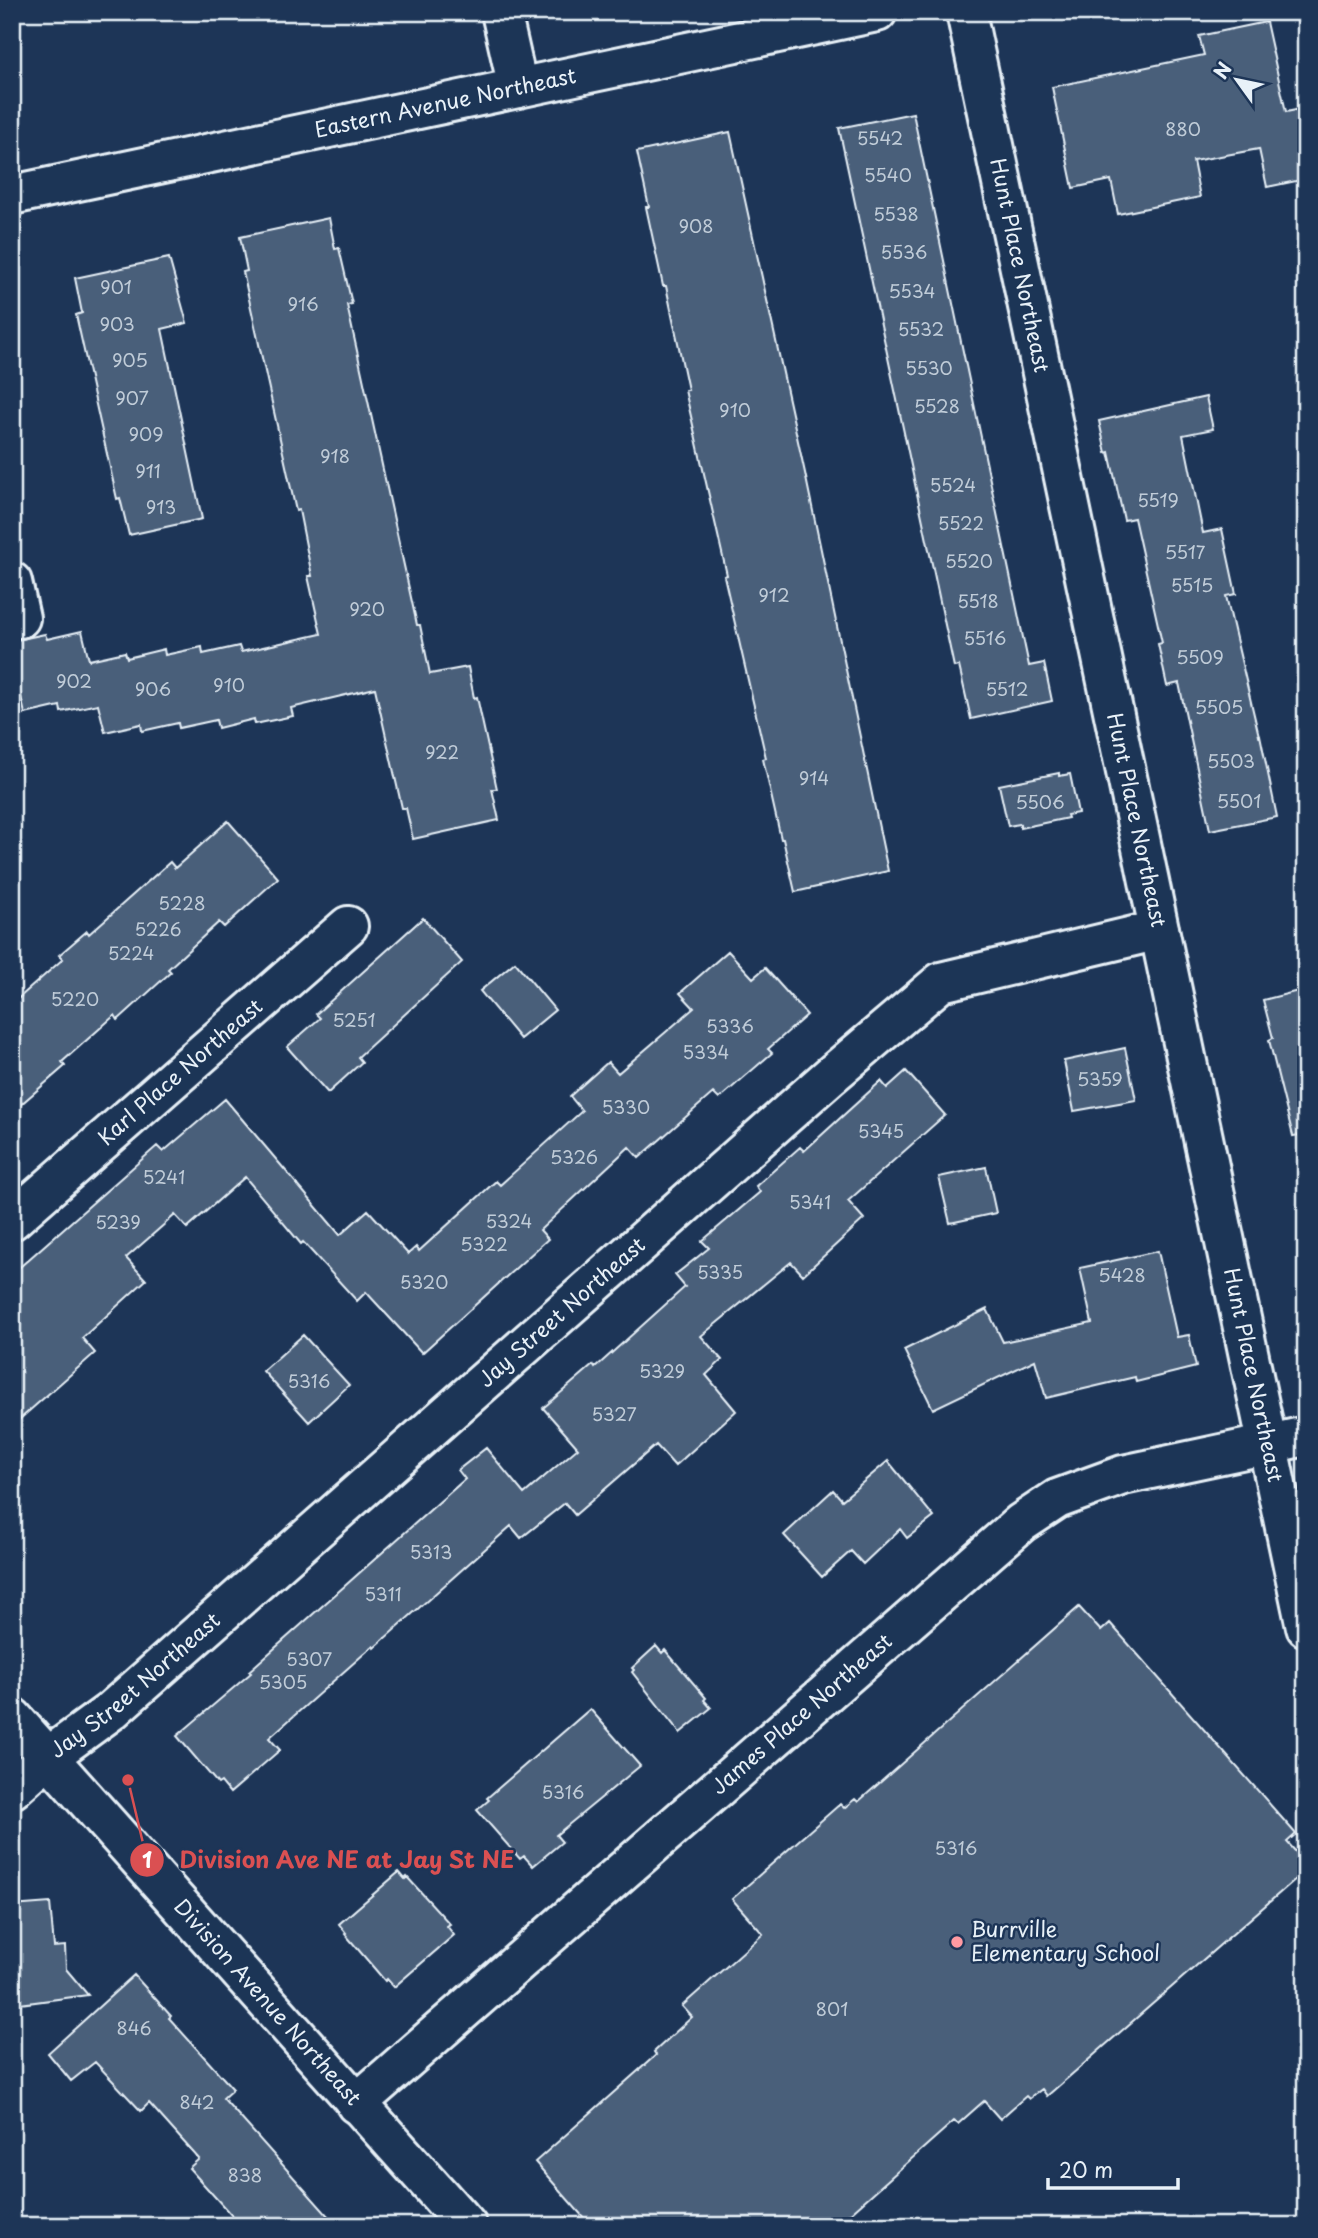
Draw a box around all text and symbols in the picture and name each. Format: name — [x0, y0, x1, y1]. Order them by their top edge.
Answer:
north arrow — [1202, 46, 1272, 116]
text: N — [1206, 56, 1238, 84]
street label: Eastern Avenue Northeast — [311, 58, 579, 145]
house number: 880 — [1165, 115, 1201, 142]
house number: 5542 — [857, 124, 903, 151]
street label: Hunt Place Northeast — [983, 155, 1059, 375]
house number: 5540 — [864, 161, 912, 188]
house number: 5538 — [873, 200, 919, 227]
house number: 908 — [679, 212, 713, 239]
house number: 5536 — [881, 238, 927, 265]
house number: 901 — [100, 273, 132, 300]
house number: 5534 — [889, 277, 935, 304]
house number: 916 — [287, 290, 319, 317]
house number: 903 — [99, 310, 135, 337]
house number: 5532 — [898, 315, 944, 342]
house number: 905 — [112, 346, 148, 373]
house number: 5530 — [905, 354, 953, 381]
house number: 907 — [115, 384, 149, 411]
house number: 5528 — [914, 392, 960, 419]
house number: 910 — [719, 396, 751, 423]
house number: 909 — [129, 420, 163, 447]
house number: 918 — [320, 442, 350, 469]
house number: 911 — [135, 457, 161, 484]
house number: 5524 — [930, 471, 976, 498]
house number: 5519 — [1137, 486, 1179, 513]
house number: 913 — [146, 493, 176, 520]
house number: 5522 — [938, 509, 984, 536]
house number: 5517 — [1165, 538, 1206, 565]
house number: 5520 — [945, 547, 993, 574]
house number: 5515 — [1171, 571, 1213, 598]
house number: 912 — [758, 581, 790, 608]
house number: 5518 — [957, 587, 999, 614]
house number: 920 — [349, 595, 385, 622]
house number: 5516 — [964, 624, 1006, 651]
house number: 5509 — [1176, 643, 1224, 670]
house number: 902 — [56, 667, 92, 694]
house number: 910 — [213, 671, 245, 698]
house number: 906 — [135, 675, 171, 702]
house number: 5512 — [985, 675, 1029, 702]
house number: 5505 — [1195, 693, 1243, 720]
street label: Hunt Place Northeast — [1100, 710, 1176, 930]
house number: 922 — [425, 738, 459, 765]
house number: 5503 — [1207, 747, 1255, 774]
house number: 914 — [799, 764, 829, 791]
house number: 5501 — [1217, 787, 1261, 814]
house number: 5506 — [1015, 788, 1065, 815]
house number: 5228 — [158, 889, 206, 916]
house number: 5226 — [135, 915, 181, 942]
house number: 5224 — [108, 939, 154, 966]
house number: 5220 — [51, 985, 99, 1012]
street label: Karl Place Northeast — [90, 990, 269, 1152]
house number: 5251 — [332, 1006, 376, 1033]
house number: 5336 — [706, 1012, 754, 1039]
house number: 5334 — [683, 1038, 730, 1065]
house number: 5359 — [1077, 1065, 1123, 1092]
house number: 5330 — [602, 1093, 650, 1120]
house number: 5345 — [858, 1117, 904, 1144]
house number: 5326 — [550, 1143, 598, 1170]
house number: 5241 — [143, 1163, 185, 1190]
house number: 5341 — [789, 1188, 831, 1215]
house number: 5324 — [486, 1207, 532, 1234]
house number: 5239 — [95, 1208, 141, 1235]
street label: Jay Street Northeast — [470, 1228, 651, 1394]
house number: 5322 — [460, 1230, 508, 1257]
house number: 5335 — [697, 1258, 743, 1285]
house number: 5428 — [1098, 1261, 1146, 1288]
street label: Hunt Place Northeast — [1217, 1265, 1293, 1485]
house number: 5320 — [400, 1268, 448, 1295]
house number: 5329 — [639, 1357, 685, 1384]
house number: 5316 — [287, 1367, 331, 1394]
house number: 5327 — [591, 1400, 637, 1427]
house number: 5313 — [410, 1538, 452, 1565]
house number: 5311 — [364, 1580, 402, 1607]
street label: Jay Street Northeast — [42, 1604, 226, 1765]
street label: James Place Northeast — [703, 1625, 898, 1801]
house number: 5307 — [286, 1645, 332, 1672]
house number: 5305 — [259, 1668, 307, 1695]
house number: 5316 — [541, 1778, 585, 1805]
house number: 5316 — [934, 1834, 978, 1861]
callout: Division Ave NE at Jay St NE — [130, 1838, 529, 1882]
text: Division Ave NE at Jay St NE — [180, 1841, 514, 1876]
text: 1 — [142, 1843, 152, 1875]
street label: Division Avenue Northeast — [168, 1891, 370, 2112]
place label: Burrville Elementary School — [971, 1912, 1160, 1968]
marker: Burrville Elementary School — [949, 1934, 965, 1950]
house number: 801 — [816, 1995, 848, 2022]
house number: 846 — [117, 2014, 151, 2041]
house number: 842 — [179, 2088, 215, 2115]
scale bar — [1048, 2147, 1178, 2191]
text: 20 m — [1059, 2153, 1113, 2185]
house number: 838 — [228, 2161, 262, 2188]

